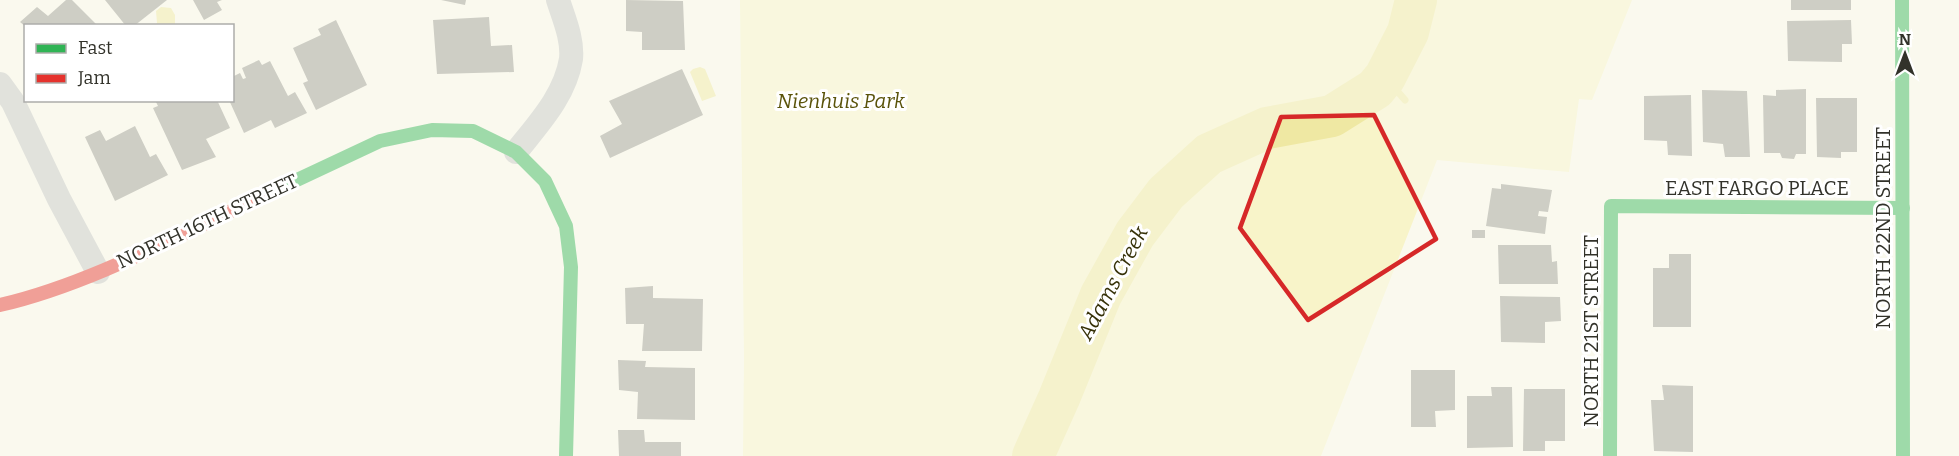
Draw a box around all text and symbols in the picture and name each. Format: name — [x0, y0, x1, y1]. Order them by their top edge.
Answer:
legend — [24, 24, 234, 102]
north arrow — [1875, 24, 1935, 84]
text: N — [1899, 30, 1911, 49]
text: Fast — [78, 37, 113, 59]
text: Jam — [77, 67, 111, 89]
park label: Nienhuis Park — [777, 89, 905, 113]
street label: NORTH 22ND STREET — [1871, 127, 1895, 329]
street label: NORTH 16TH STREET — [113, 168, 302, 274]
street label: EAST FARGO PLACE — [1665, 176, 1849, 200]
water label: Adams Creek — [1072, 221, 1154, 345]
street label: NORTH 21ST STREET — [1579, 235, 1603, 427]

